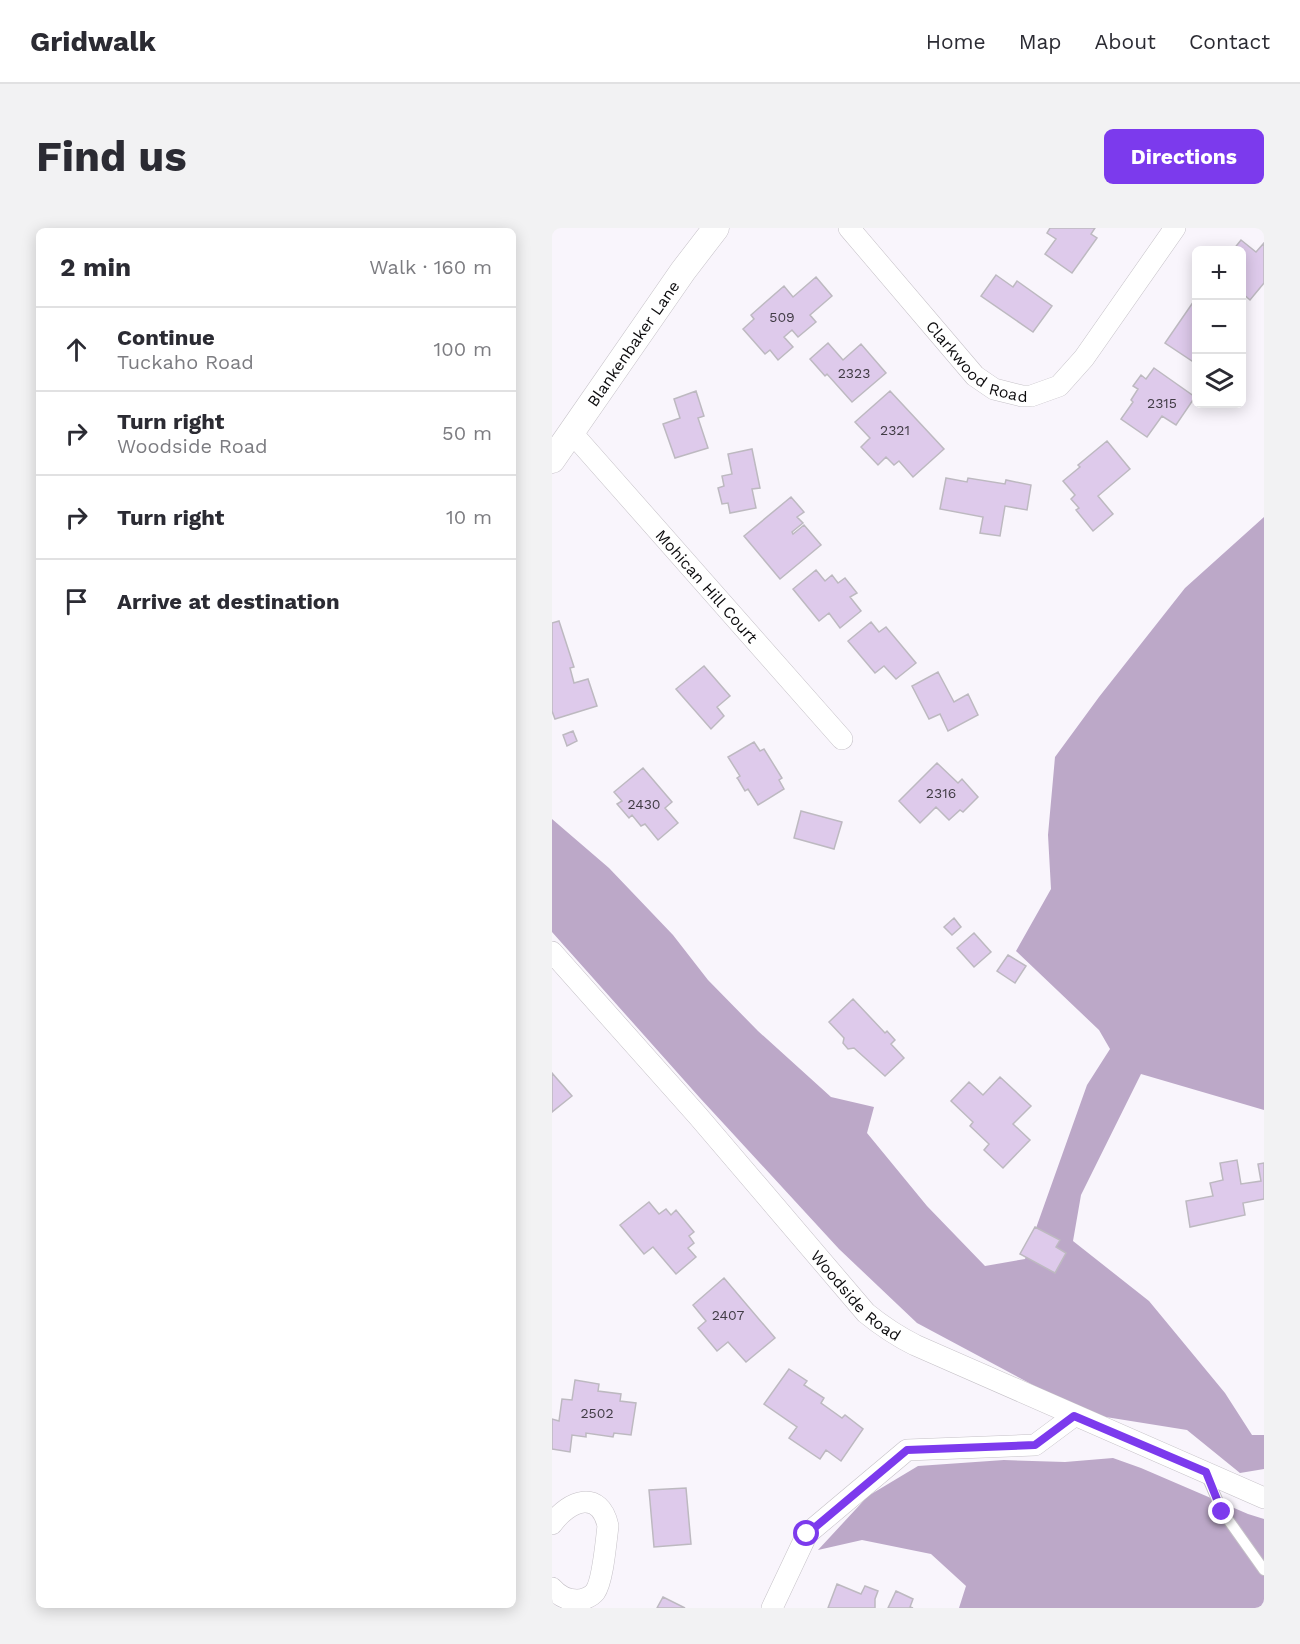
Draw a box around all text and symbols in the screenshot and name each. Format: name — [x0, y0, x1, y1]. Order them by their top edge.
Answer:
text: Gridwalk — [30, 25, 156, 58]
text: Home — [926, 29, 986, 54]
text: Map — [1019, 29, 1062, 54]
text: About — [1095, 29, 1156, 54]
text: Contact — [1189, 29, 1270, 54]
button: Directions — [1104, 129, 1264, 184]
text: Find us — [36, 132, 187, 181]
map controls — [1192, 246, 1246, 408]
button: + — [1192, 246, 1246, 300]
text: 2 min — [60, 252, 131, 282]
text: Walk · 160 m — [369, 255, 492, 279]
street label: Blankenbaker Lane — [583, 277, 684, 410]
button: − — [1192, 300, 1246, 354]
house number: 509 — [769, 309, 795, 325]
street label: Clarkwood Road — [922, 317, 1028, 406]
text: Continue — [117, 325, 215, 350]
icon: ahead — [60, 333, 93, 366]
text: 100 m — [433, 337, 492, 361]
text: Tuckaho Road — [117, 350, 254, 374]
button: layers — [1192, 354, 1246, 408]
house number: 2323 — [838, 365, 870, 381]
house number: 2315 — [1147, 395, 1177, 411]
text: Turn right — [117, 409, 224, 434]
icon: right — [60, 417, 93, 450]
text: 50 m — [442, 421, 492, 445]
house number: 2321 — [880, 422, 910, 438]
text: Woodside Road — [117, 434, 268, 458]
icon: right — [60, 501, 93, 534]
text: Turn right — [117, 505, 224, 530]
text: 10 m — [446, 505, 492, 529]
street label: Mohican Hill Court — [652, 526, 762, 647]
icon: arrive — [60, 585, 93, 618]
text: Arrive at destination — [117, 589, 340, 614]
house number: 2316 — [926, 785, 956, 801]
house number: 2430 — [627, 796, 661, 812]
street label: Woodside Road — [807, 1246, 904, 1345]
house number: 2407 — [712, 1307, 744, 1323]
house number: 2502 — [580, 1405, 614, 1421]
route end — [1208, 1498, 1234, 1524]
route start — [793, 1520, 819, 1546]

